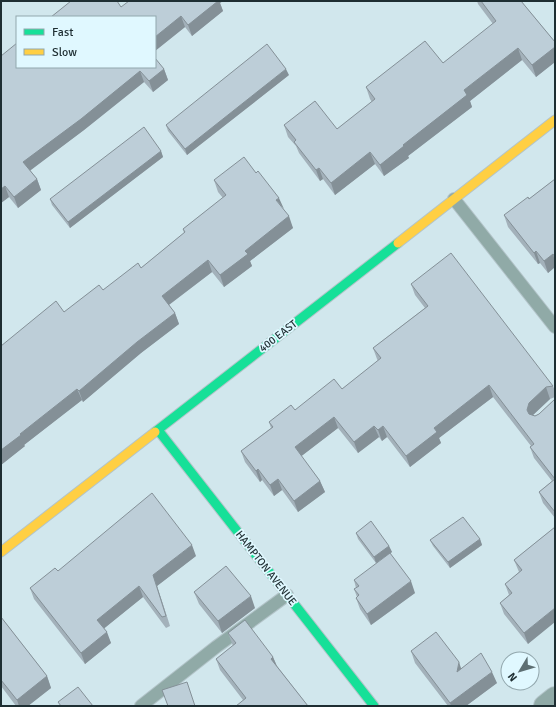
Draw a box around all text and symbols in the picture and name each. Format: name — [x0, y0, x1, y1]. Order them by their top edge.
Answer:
legend — [16, 16, 156, 68]
text: Fast — [52, 25, 73, 40]
text: Slow — [52, 45, 77, 60]
street label: 400 EAST — [256, 317, 300, 355]
street label: HAMPTON AVENUE — [233, 528, 299, 608]
north arrow — [500, 651, 540, 691]
text: N — [505, 670, 520, 684]

